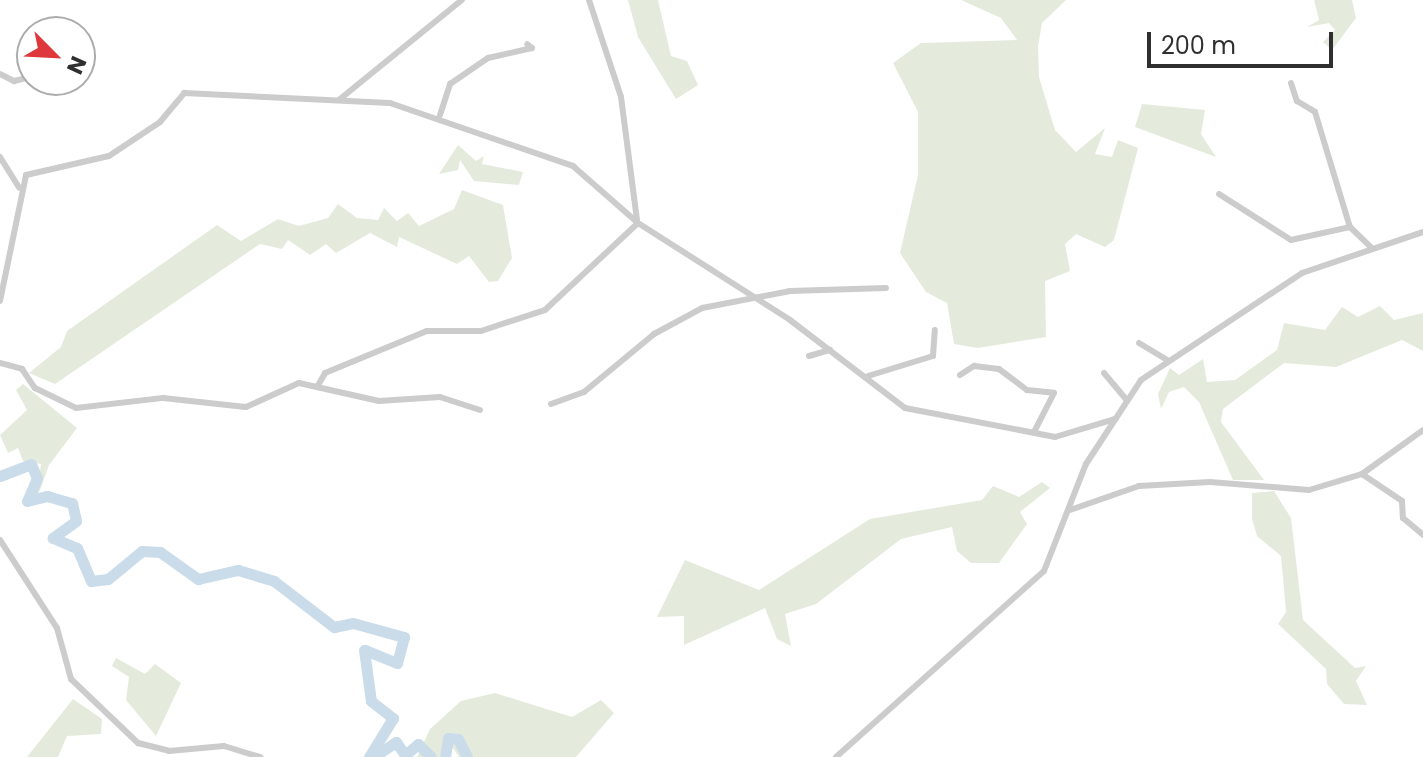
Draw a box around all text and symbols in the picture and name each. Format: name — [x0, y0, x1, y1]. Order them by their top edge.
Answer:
north arrow — [16, 16, 96, 96]
scale bar — [1151, 16, 1337, 66]
text: 200 m — [1161, 29, 1236, 62]
text: N — [59, 51, 94, 79]

